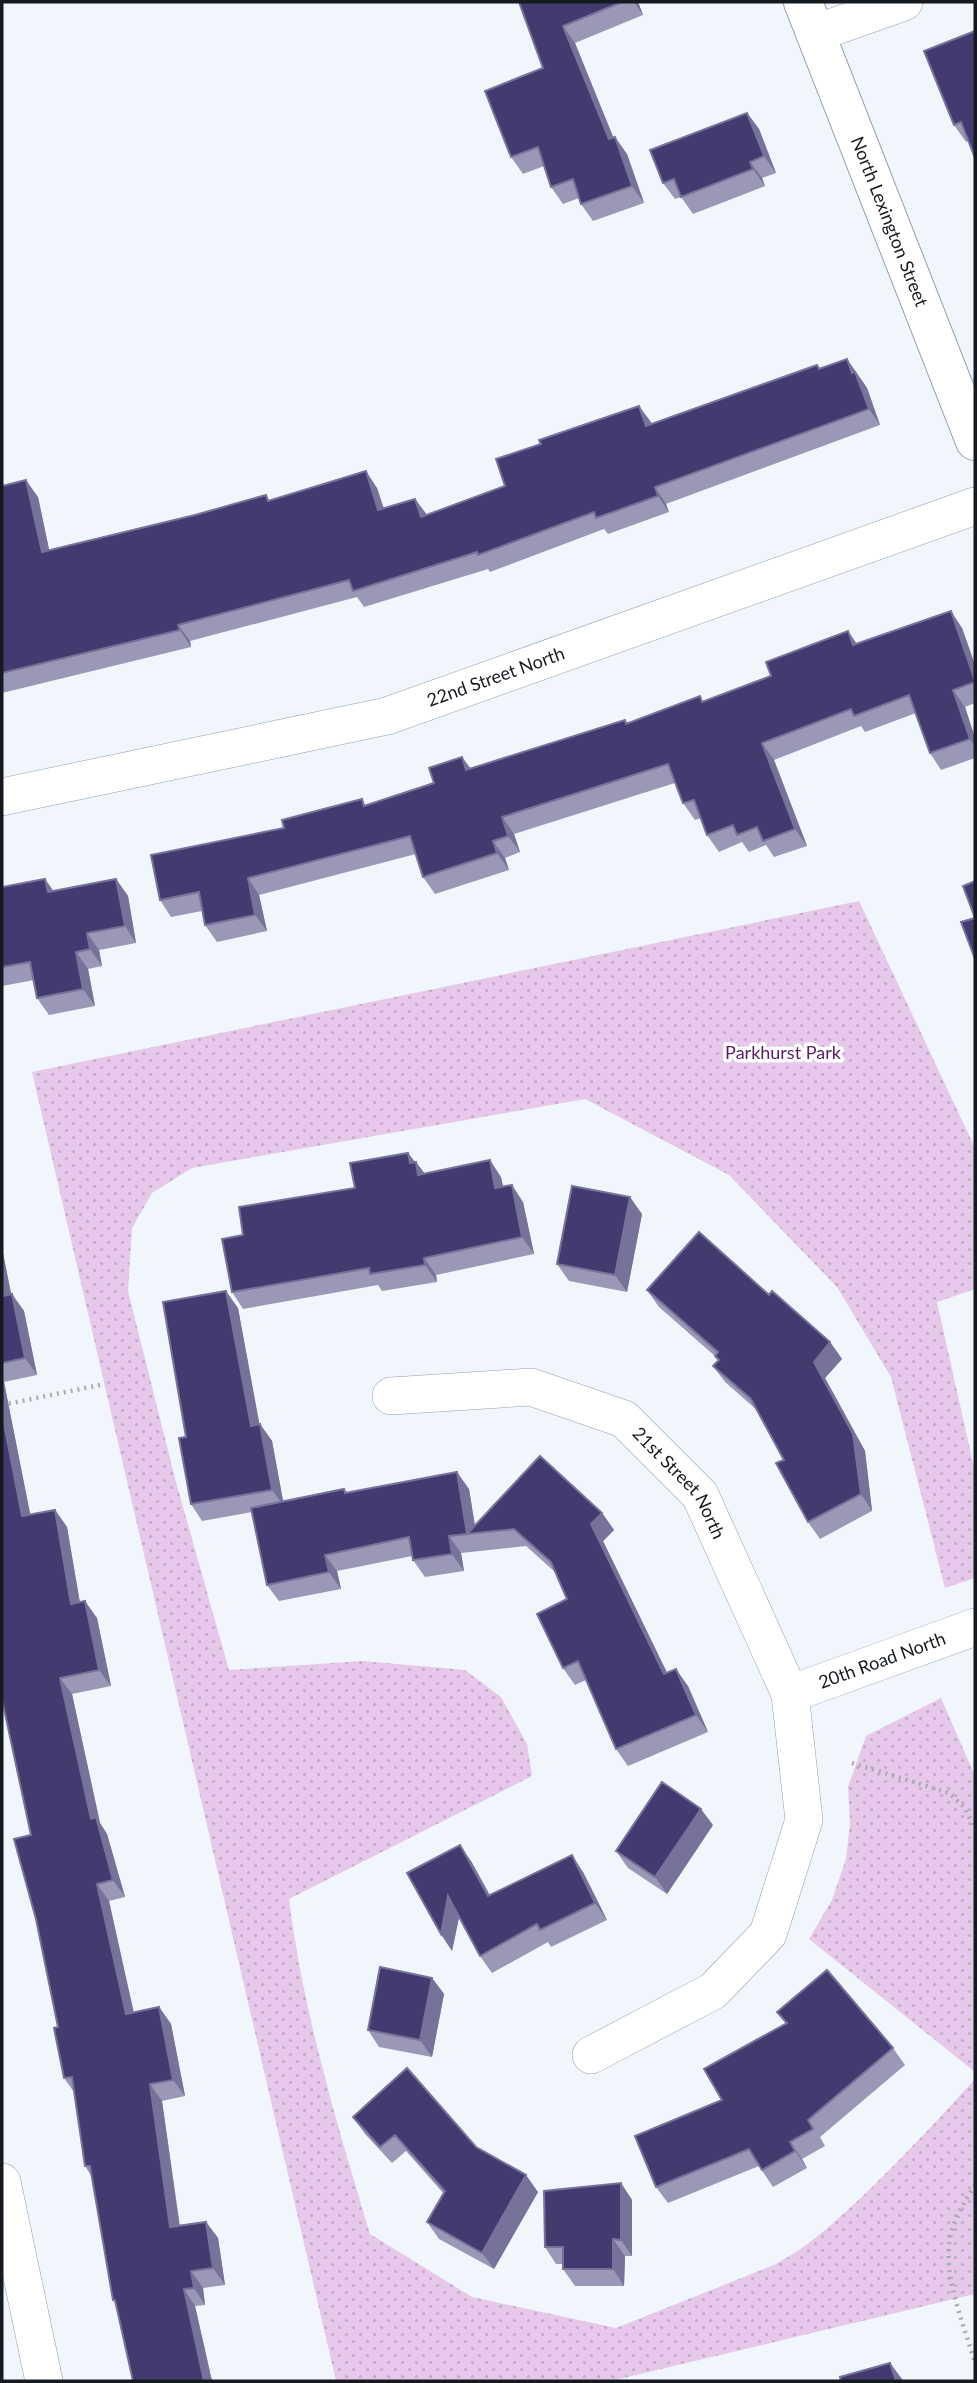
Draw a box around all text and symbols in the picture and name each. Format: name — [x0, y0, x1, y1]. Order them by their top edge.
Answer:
street label: North Lexington Street — [847, 133, 933, 310]
street label: 22nd Street North — [424, 642, 567, 711]
park label: Parkhurst Park — [725, 1041, 842, 1063]
street label: 21st Street North — [628, 1422, 730, 1542]
street label: 20th Road North — [815, 1627, 948, 1693]

